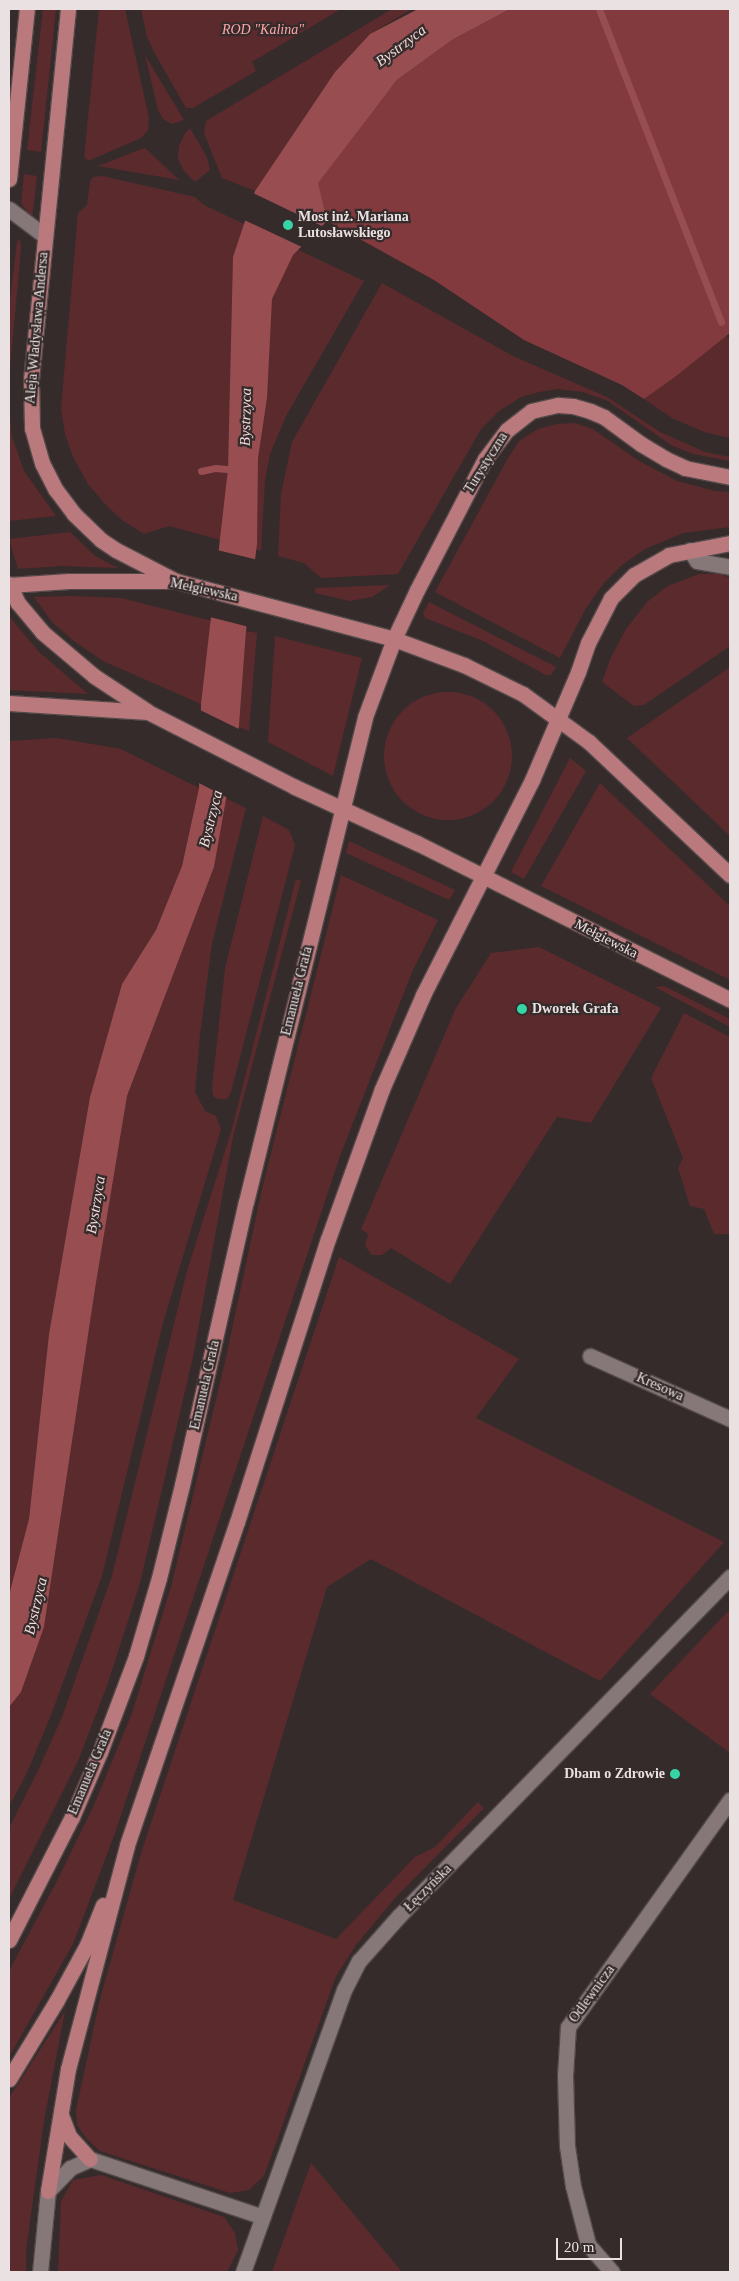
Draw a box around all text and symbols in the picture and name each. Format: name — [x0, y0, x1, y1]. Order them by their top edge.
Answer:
water label: Bystrzyca — [372, 21, 430, 71]
park label: ROD "Kalina" — [222, 22, 304, 38]
place label: Most inż. Mariana Lutosławskiego — [298, 209, 409, 242]
marker: Most inż. Mariana Lutosławskiego — [282, 219, 294, 231]
street label: Aleja Władysława Andersa — [22, 251, 52, 405]
water label: Bystrzyca — [236, 388, 256, 446]
street label: Turystyczna — [461, 429, 511, 497]
street label: Mełgiewska — [169, 575, 239, 605]
water label: Bystrzyca — [195, 789, 227, 849]
street label: Mełgiewska — [572, 916, 640, 962]
street label: Emanuela Grafa — [278, 945, 316, 1037]
place label: Dworek Grafa — [532, 1001, 618, 1017]
marker: Dworek Grafa — [516, 1003, 528, 1015]
water label: Bystrzyca — [83, 1175, 109, 1235]
street label: Emanuela Grafa — [187, 1339, 223, 1431]
street label: Kresowa — [634, 1369, 686, 1405]
water label: Bystrzyca — [21, 1576, 51, 1636]
street label: Emanuela Grafa — [64, 1727, 116, 1817]
place label: Dbam o Zdrowie — [564, 1766, 665, 1782]
marker: Dbam o Zdrowie — [669, 1768, 681, 1780]
street label: Łęczyńska — [401, 1861, 455, 1915]
street label: Odlewnicza — [566, 1962, 618, 2026]
scale bar — [559, 2228, 625, 2260]
text: 20 m — [564, 2239, 594, 2255]

